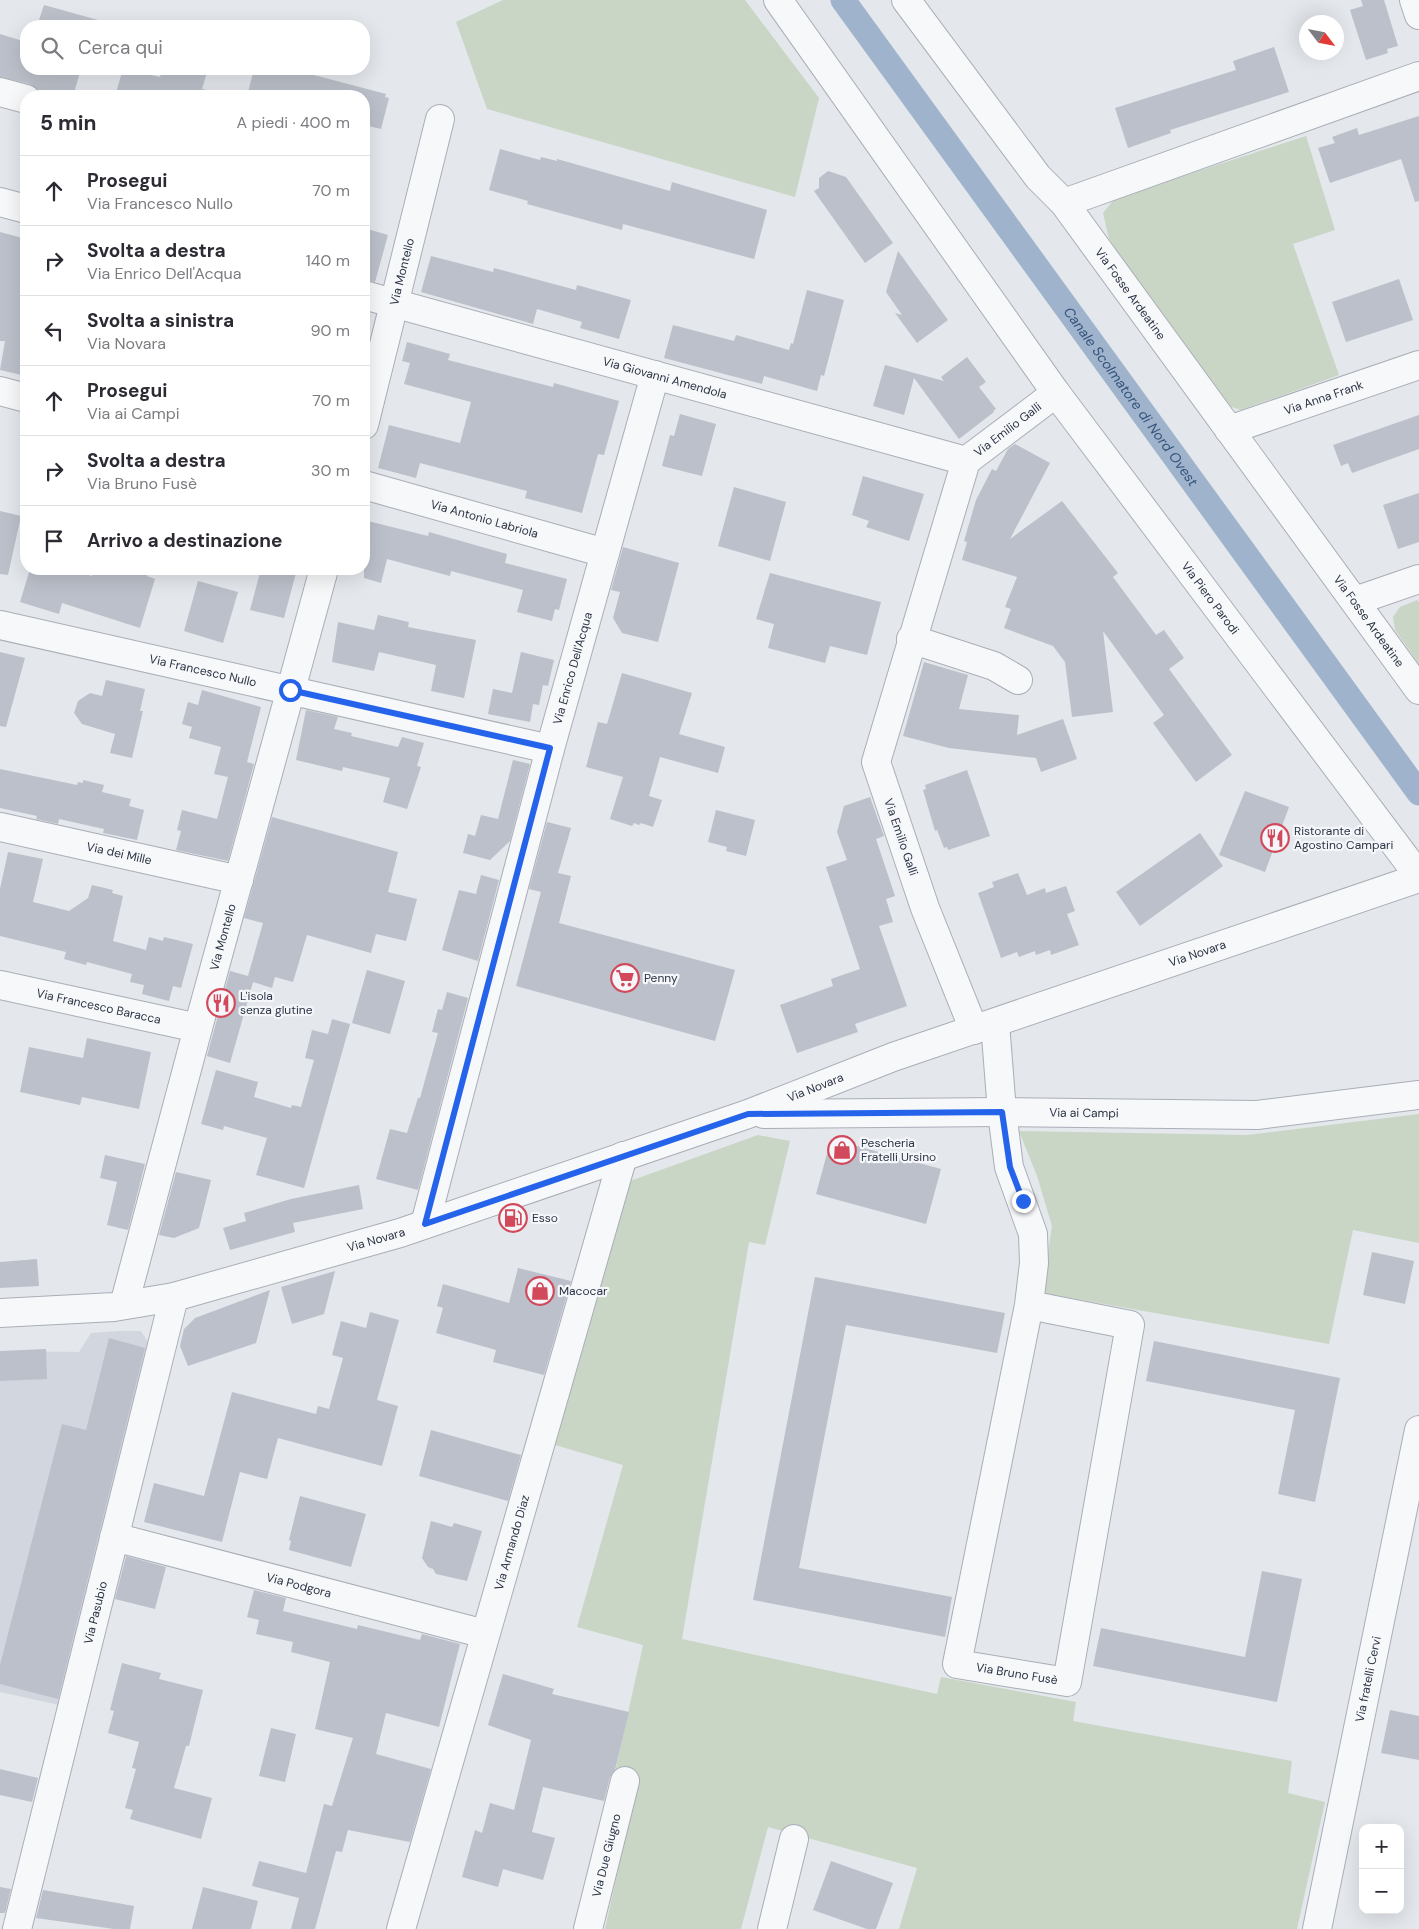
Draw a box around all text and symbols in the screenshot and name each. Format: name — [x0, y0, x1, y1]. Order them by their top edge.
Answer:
north arrow — [1299, 15, 1344, 60]
search box — [20, 20, 370, 75]
icon: search — [38, 34, 66, 62]
text: Cerca qui — [78, 35, 163, 60]
text: 5 min — [40, 109, 96, 137]
text: A piedi · 400 m — [237, 112, 350, 133]
text: Prosegui — [87, 168, 167, 193]
icon: ahead — [40, 177, 68, 205]
text: 70 m — [312, 180, 350, 201]
text: Via Francesco Nullo — [87, 193, 233, 214]
street label: Via Montello — [386, 236, 418, 307]
text: Svolta a destra — [87, 238, 226, 263]
street label: Via Fosse Ardeatine — [1091, 245, 1169, 343]
icon: right — [40, 247, 68, 275]
text: 140 m — [306, 250, 350, 271]
text: Via Enrico Dell'Acqua — [87, 263, 241, 284]
water label: Canale Scolmatore di Nord Ovest — [1060, 303, 1202, 490]
text: Svolta a sinistra — [87, 308, 234, 333]
icon: left — [40, 317, 68, 345]
text: 90 m — [310, 320, 350, 341]
text: Via Novara — [87, 333, 166, 354]
street label: Via Giovanni Amendola — [601, 353, 729, 403]
street label: Via Anna Frank — [1282, 377, 1365, 419]
text: Prosegui — [87, 378, 167, 403]
icon: ahead — [40, 387, 68, 415]
text: 70 m — [312, 390, 350, 411]
street label: Via Emilio Galli — [971, 399, 1045, 460]
text: Via ai Campi — [87, 403, 180, 424]
text: Svolta a destra — [87, 448, 226, 473]
icon: right — [40, 457, 68, 485]
text: 30 m — [311, 460, 350, 481]
text: Via Bruno Fusè — [87, 473, 197, 494]
street label: Via Antonio Labriola — [429, 496, 540, 542]
icon: arrive — [40, 527, 68, 555]
text: Arrivo a destinazione — [87, 528, 282, 553]
street label: Via Piero Parodi — [1178, 559, 1243, 638]
street label: Via Fosse Ardeatine — [1330, 572, 1408, 671]
street label: Via Enrico Dell'Acqua — [549, 610, 596, 726]
street label: Via Francesco Nullo — [148, 651, 258, 691]
route start — [279, 679, 302, 702]
street label: Via Emilio Galli — [880, 796, 922, 878]
restaurant icon: Ristorante di Agostino Campari — [1260, 823, 1290, 853]
place label: Ristorante di Agostino Campari — [1294, 823, 1393, 853]
street label: Via dei Mille — [85, 838, 153, 868]
street label: Via Montello — [206, 902, 240, 972]
street label: Via Novara — [1167, 936, 1228, 971]
supermarket icon: Penny — [610, 963, 640, 993]
place label: Penny — [644, 970, 678, 986]
street label: Via Francesco Baracca — [35, 985, 162, 1028]
restaurant icon: L'isola senza glutine — [206, 988, 236, 1018]
place label: L'isola senza glutine — [240, 988, 313, 1018]
street label: Via Novara — [785, 1069, 846, 1106]
street label: Via ai Campi — [1049, 1105, 1119, 1121]
shop icon: Pescheria Fratelli Ursino — [827, 1135, 857, 1165]
place label: Pescheria Fratelli Ursino — [861, 1135, 936, 1165]
route end — [1012, 1190, 1035, 1213]
fuel station icon: Esso — [498, 1203, 528, 1233]
place label: Esso — [532, 1210, 558, 1226]
street label: Via Novara — [345, 1224, 407, 1256]
shop icon: Macocar — [525, 1276, 555, 1306]
place label: Macocar — [559, 1283, 608, 1299]
street label: Via Armando Diaz — [491, 1493, 533, 1592]
street label: Via Podgora — [265, 1569, 333, 1601]
street label: Via Pasubio — [80, 1579, 111, 1646]
street label: Via fratelli Cervi — [1351, 1635, 1385, 1724]
street label: Via Bruno Fusè — [975, 1659, 1059, 1688]
street label: Via Due Giugno — [588, 1812, 625, 1899]
map controls — [1359, 1824, 1404, 1914]
button: + — [1359, 1824, 1404, 1869]
button: − — [1359, 1869, 1404, 1914]

